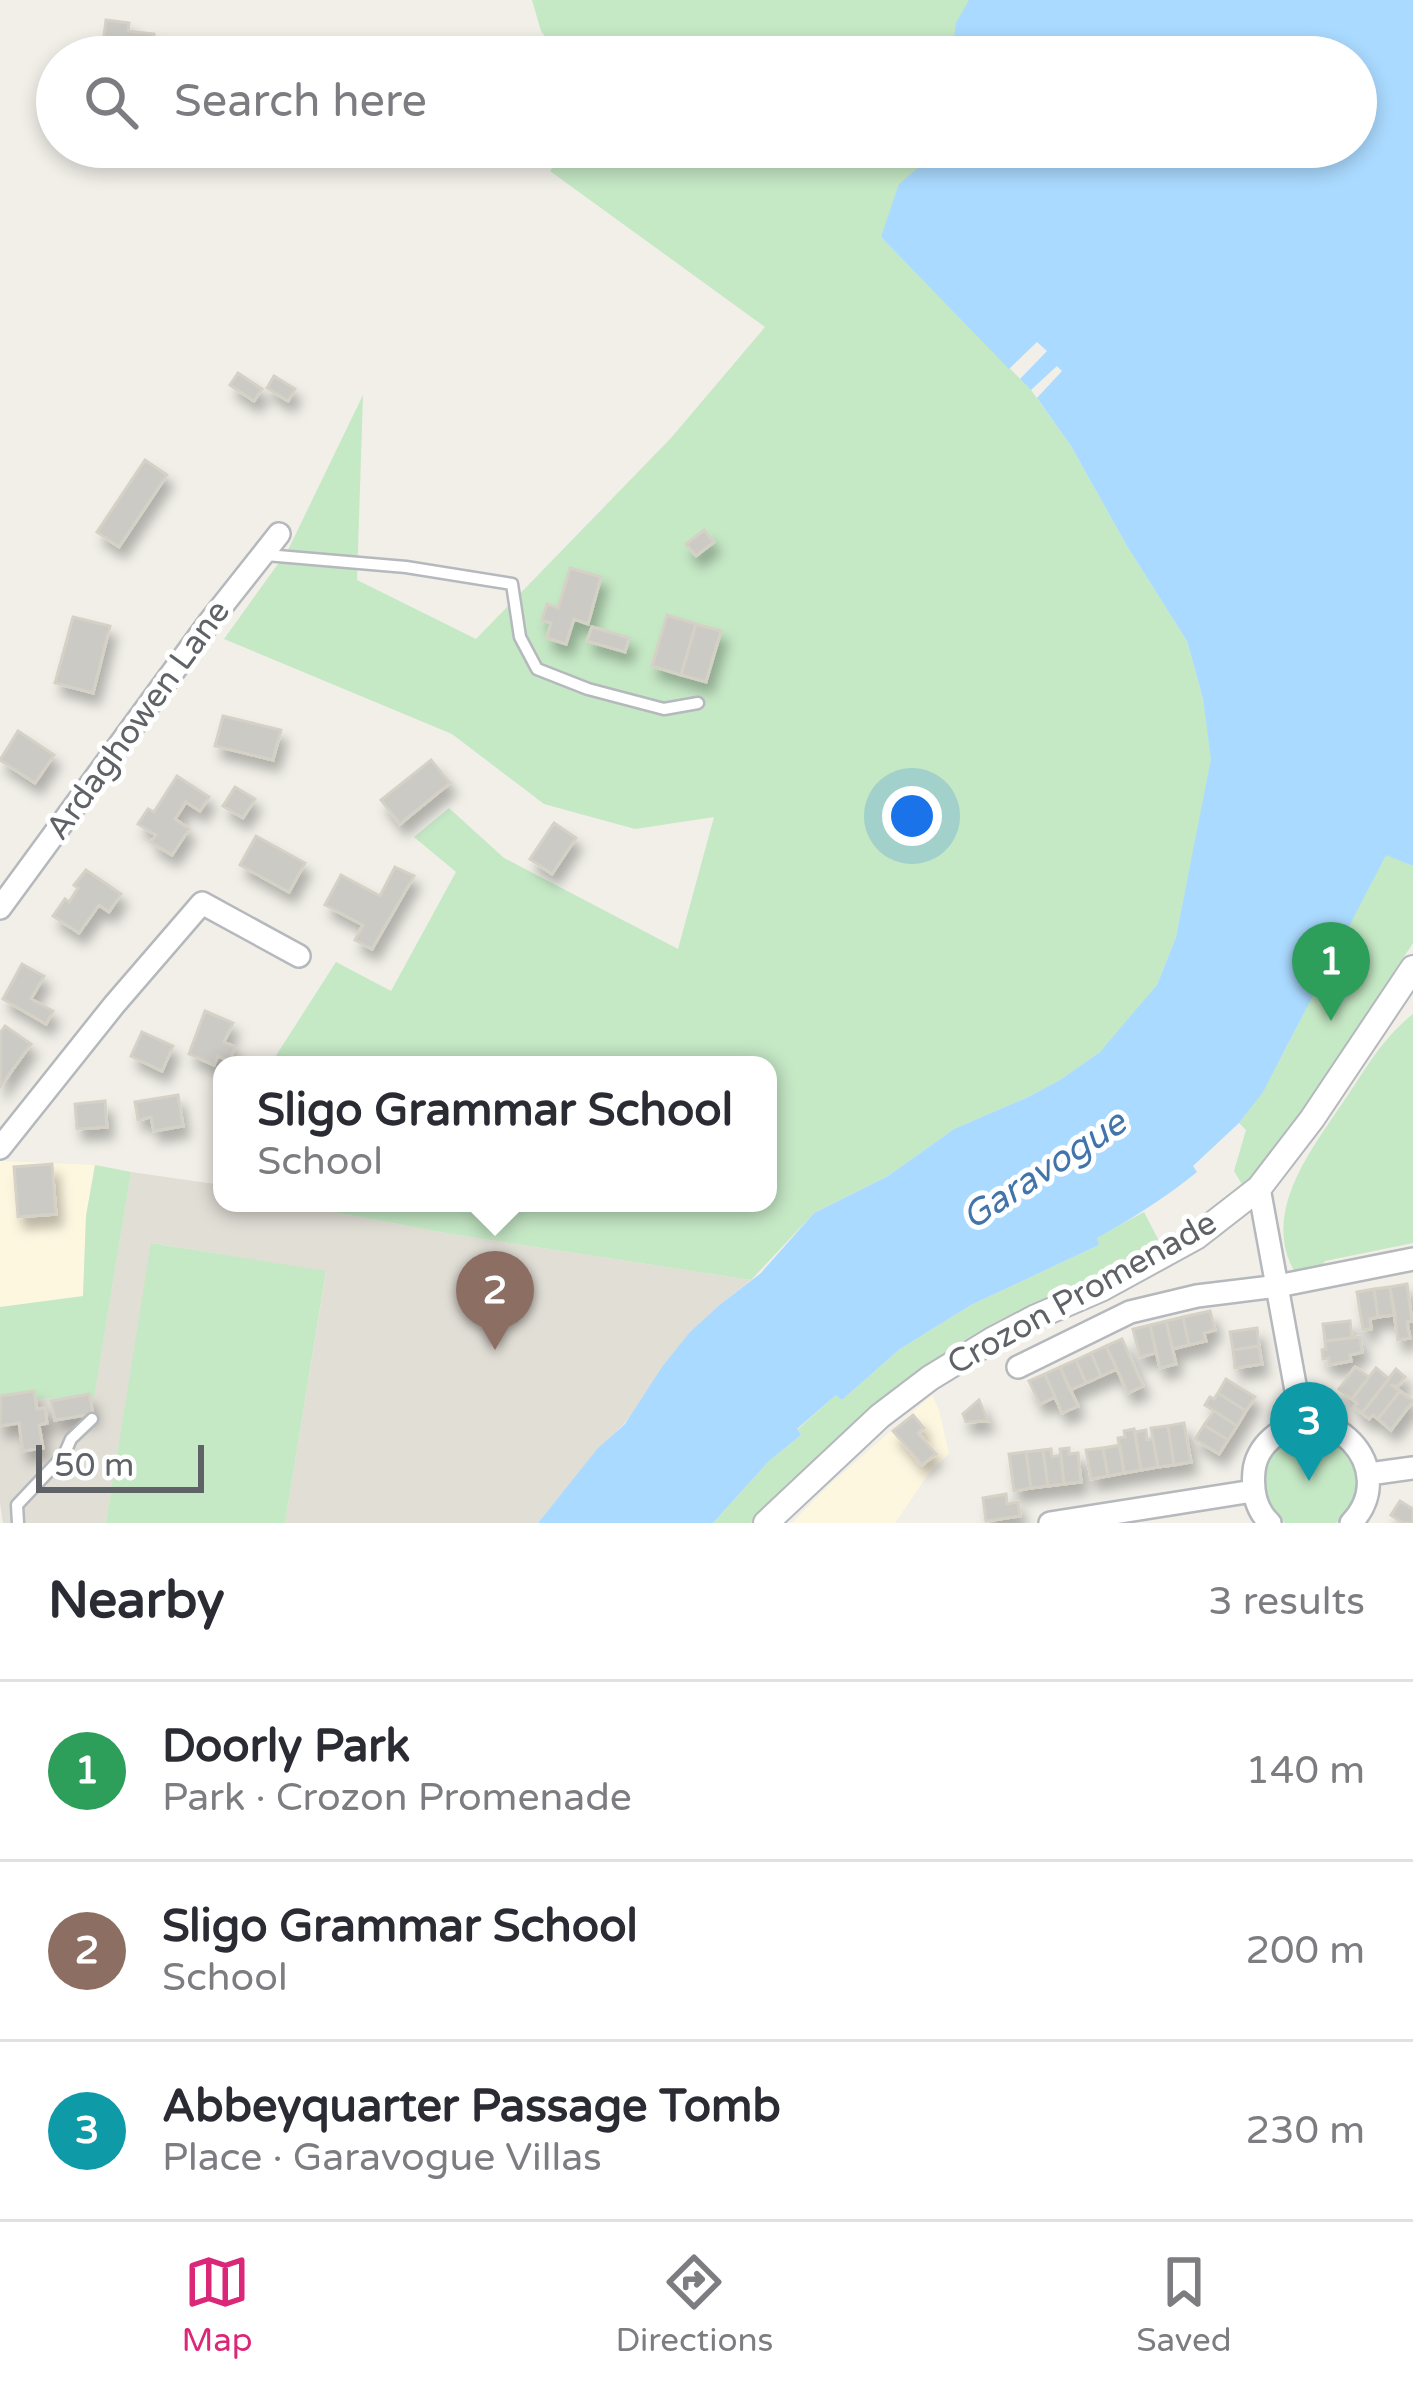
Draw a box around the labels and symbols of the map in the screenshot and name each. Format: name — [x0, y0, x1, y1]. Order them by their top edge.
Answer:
street label: Ardaghowen Lane — [38, 593, 238, 847]
your location — [882, 786, 942, 846]
pin: 1 — [1292, 922, 1370, 1021]
water label: Garavogue — [954, 1100, 1135, 1239]
street label: Crozon Promenade — [941, 1203, 1223, 1383]
pin: 2 — [456, 1251, 534, 1350]
pin: 3 — [1270, 1382, 1348, 1481]
scale bar — [36, 1439, 204, 1492]

